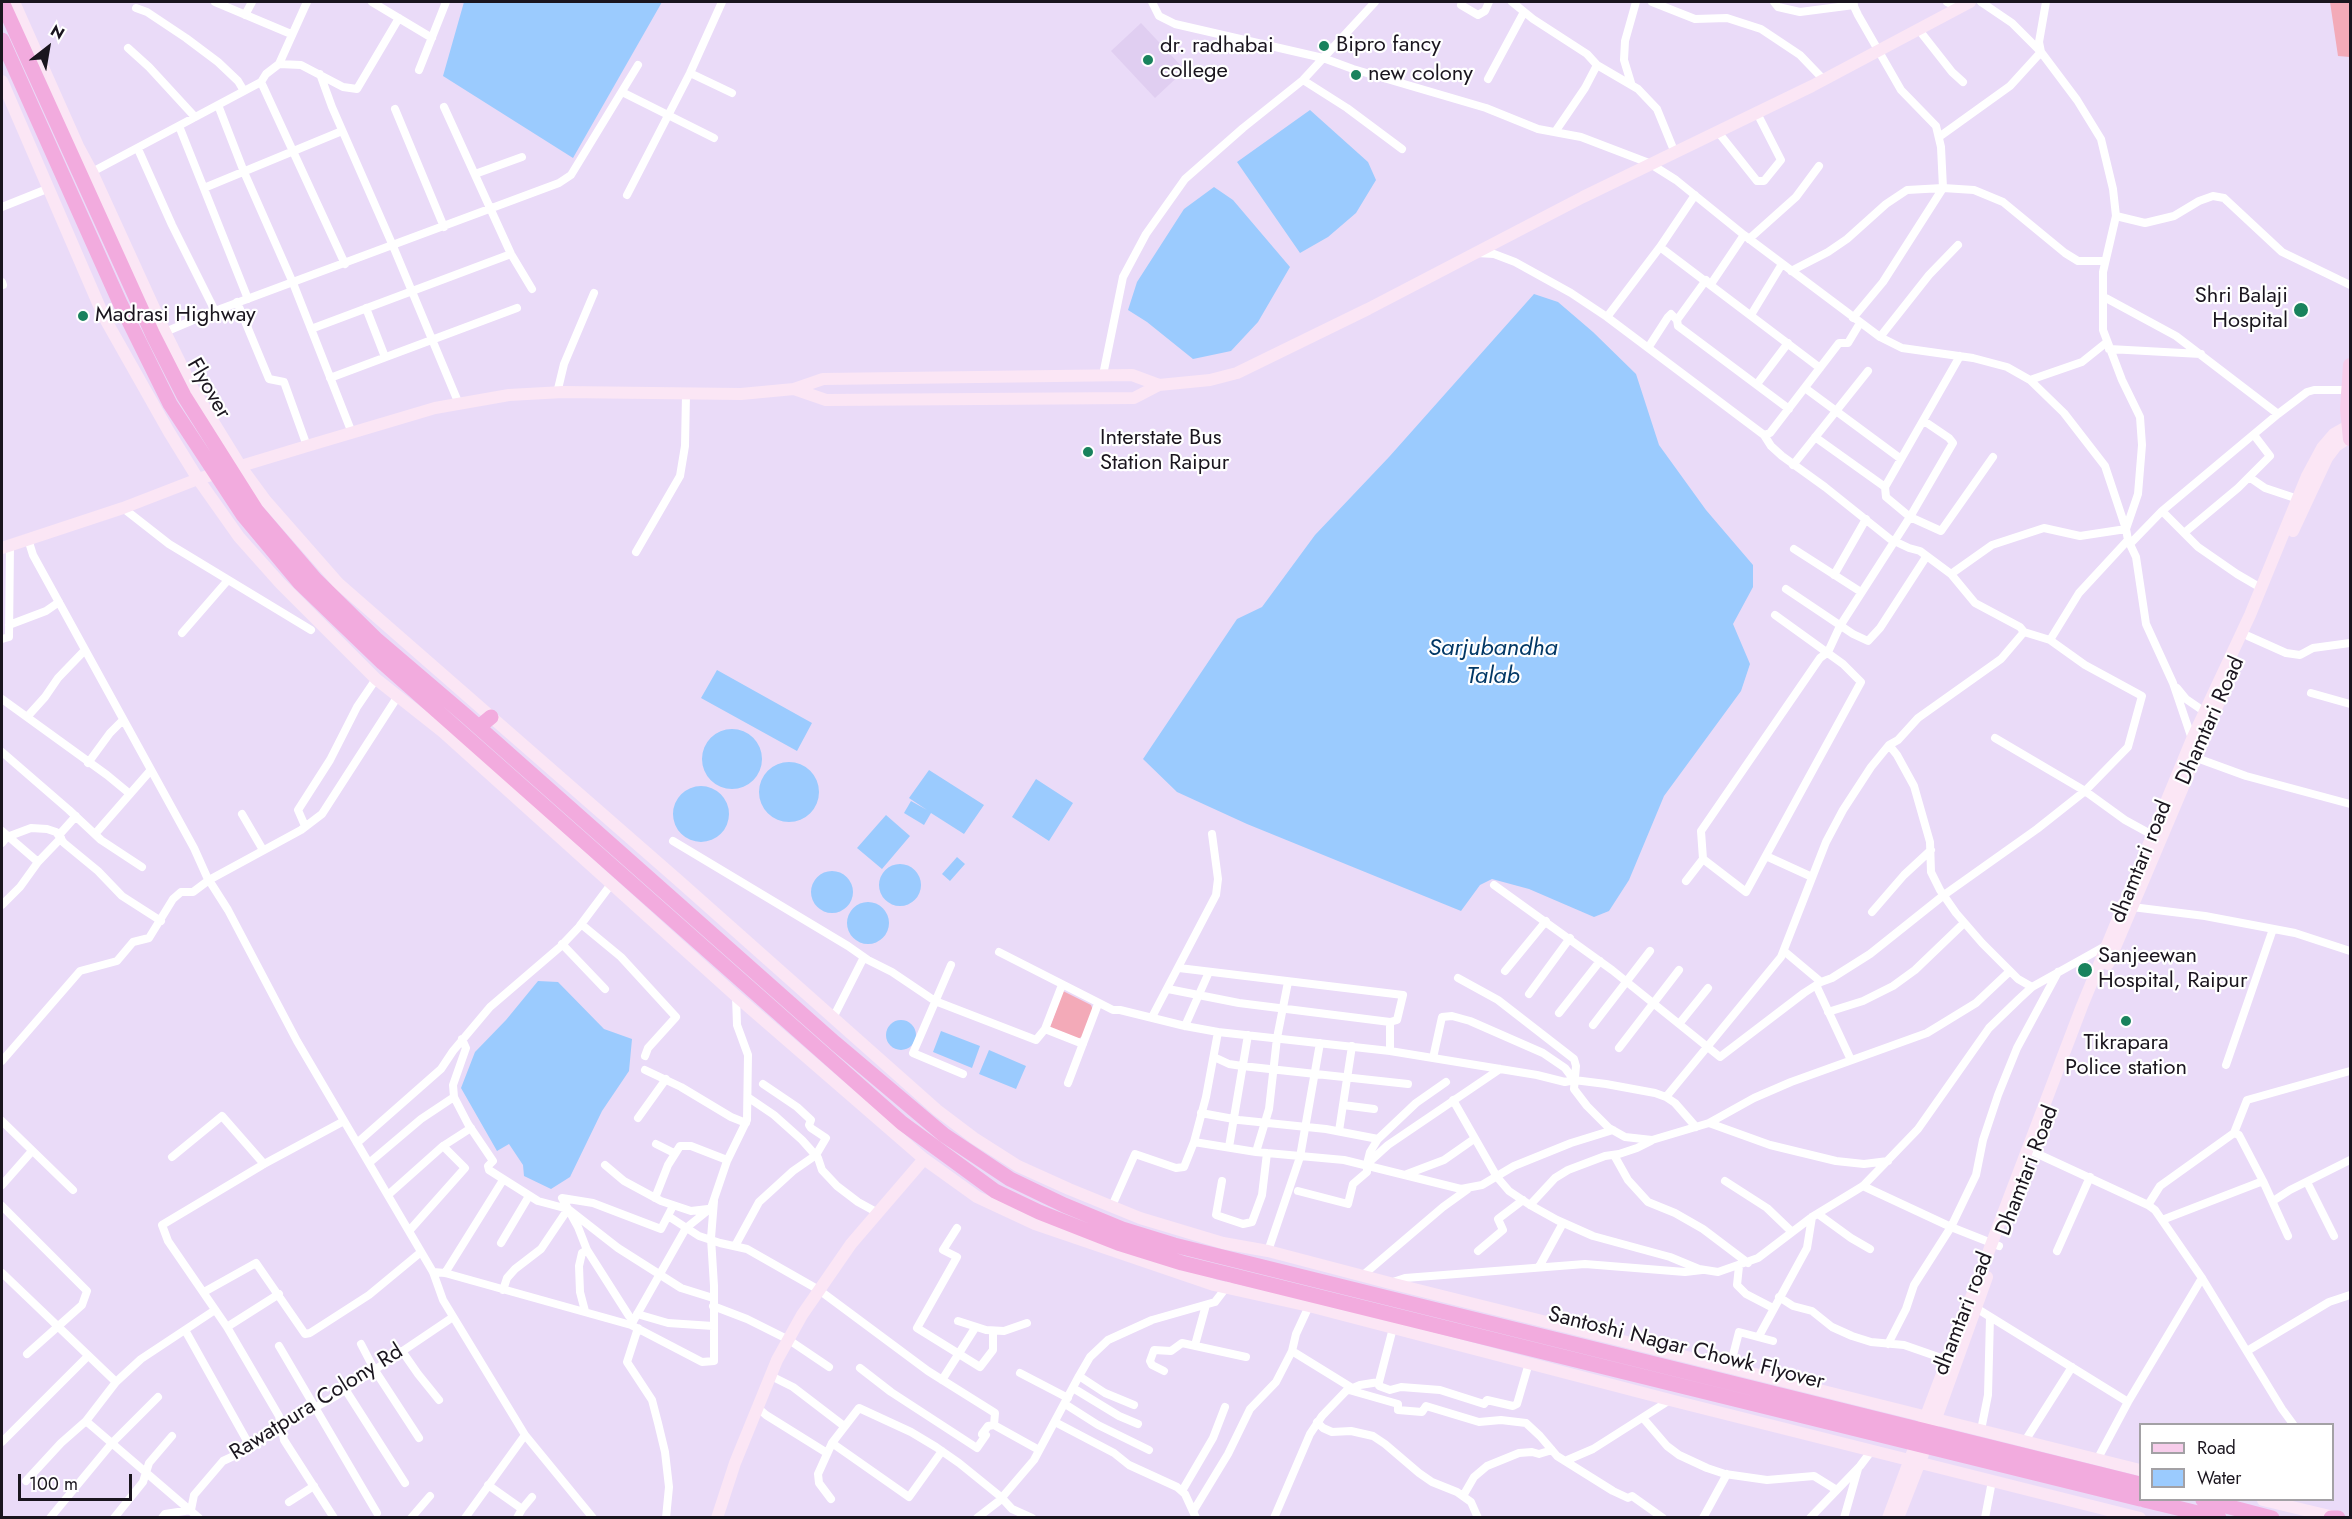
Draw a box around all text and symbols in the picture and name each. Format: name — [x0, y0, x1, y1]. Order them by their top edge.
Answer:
north arrow — [18, 18, 78, 78]
text: N — [46, 19, 69, 45]
place label: Bipro fancy — [1336, 33, 1441, 59]
place label: dr. radhabai college — [1160, 34, 1274, 86]
marker: Bipro fancy — [1317, 39, 1331, 53]
marker: dr. radhabai college — [1141, 53, 1155, 67]
place label: new colony — [1368, 62, 1473, 88]
marker: new colony — [1349, 68, 1363, 82]
place label: Shri Balaji Hospital — [2195, 284, 2288, 336]
marker: Shri Balaji Hospital — [2292, 301, 2310, 319]
place label: Madrasi Highway — [95, 303, 256, 329]
marker: Madrasi Highway — [76, 309, 90, 323]
street label: Flyover — [180, 354, 236, 424]
place label: Interstate Bus Station Raipur — [1100, 426, 1229, 478]
marker: Interstate Bus Station Raipur — [1081, 445, 1095, 459]
water label: Sarjubandha Talab — [1428, 635, 1558, 691]
street label: Dhamtari Road — [2171, 653, 2251, 789]
street label: dhamtari road — [2105, 797, 2179, 927]
place label: Sanjeewan Hospital, Raipur — [2098, 944, 2247, 996]
marker: Sanjeewan Hospital, Raipur — [2076, 961, 2094, 979]
marker: Tikrapara Police station — [2119, 1014, 2133, 1028]
place label: Tikrapara Police station — [2065, 1031, 2187, 1082]
street label: Dhamtari Road — [1991, 1102, 2065, 1240]
street label: dhamtari road — [1928, 1249, 2000, 1379]
street label: Santoshi Nagar Chowk Flyover — [1545, 1302, 1827, 1396]
street label: Rawatpura Colony Rd — [226, 1339, 408, 1467]
legend — [2139, 1423, 2334, 1501]
text: Road — [2197, 1435, 2236, 1461]
scale bar — [21, 1462, 135, 1500]
text: Water — [2197, 1465, 2241, 1491]
text: 100 m — [29, 1471, 78, 1497]

